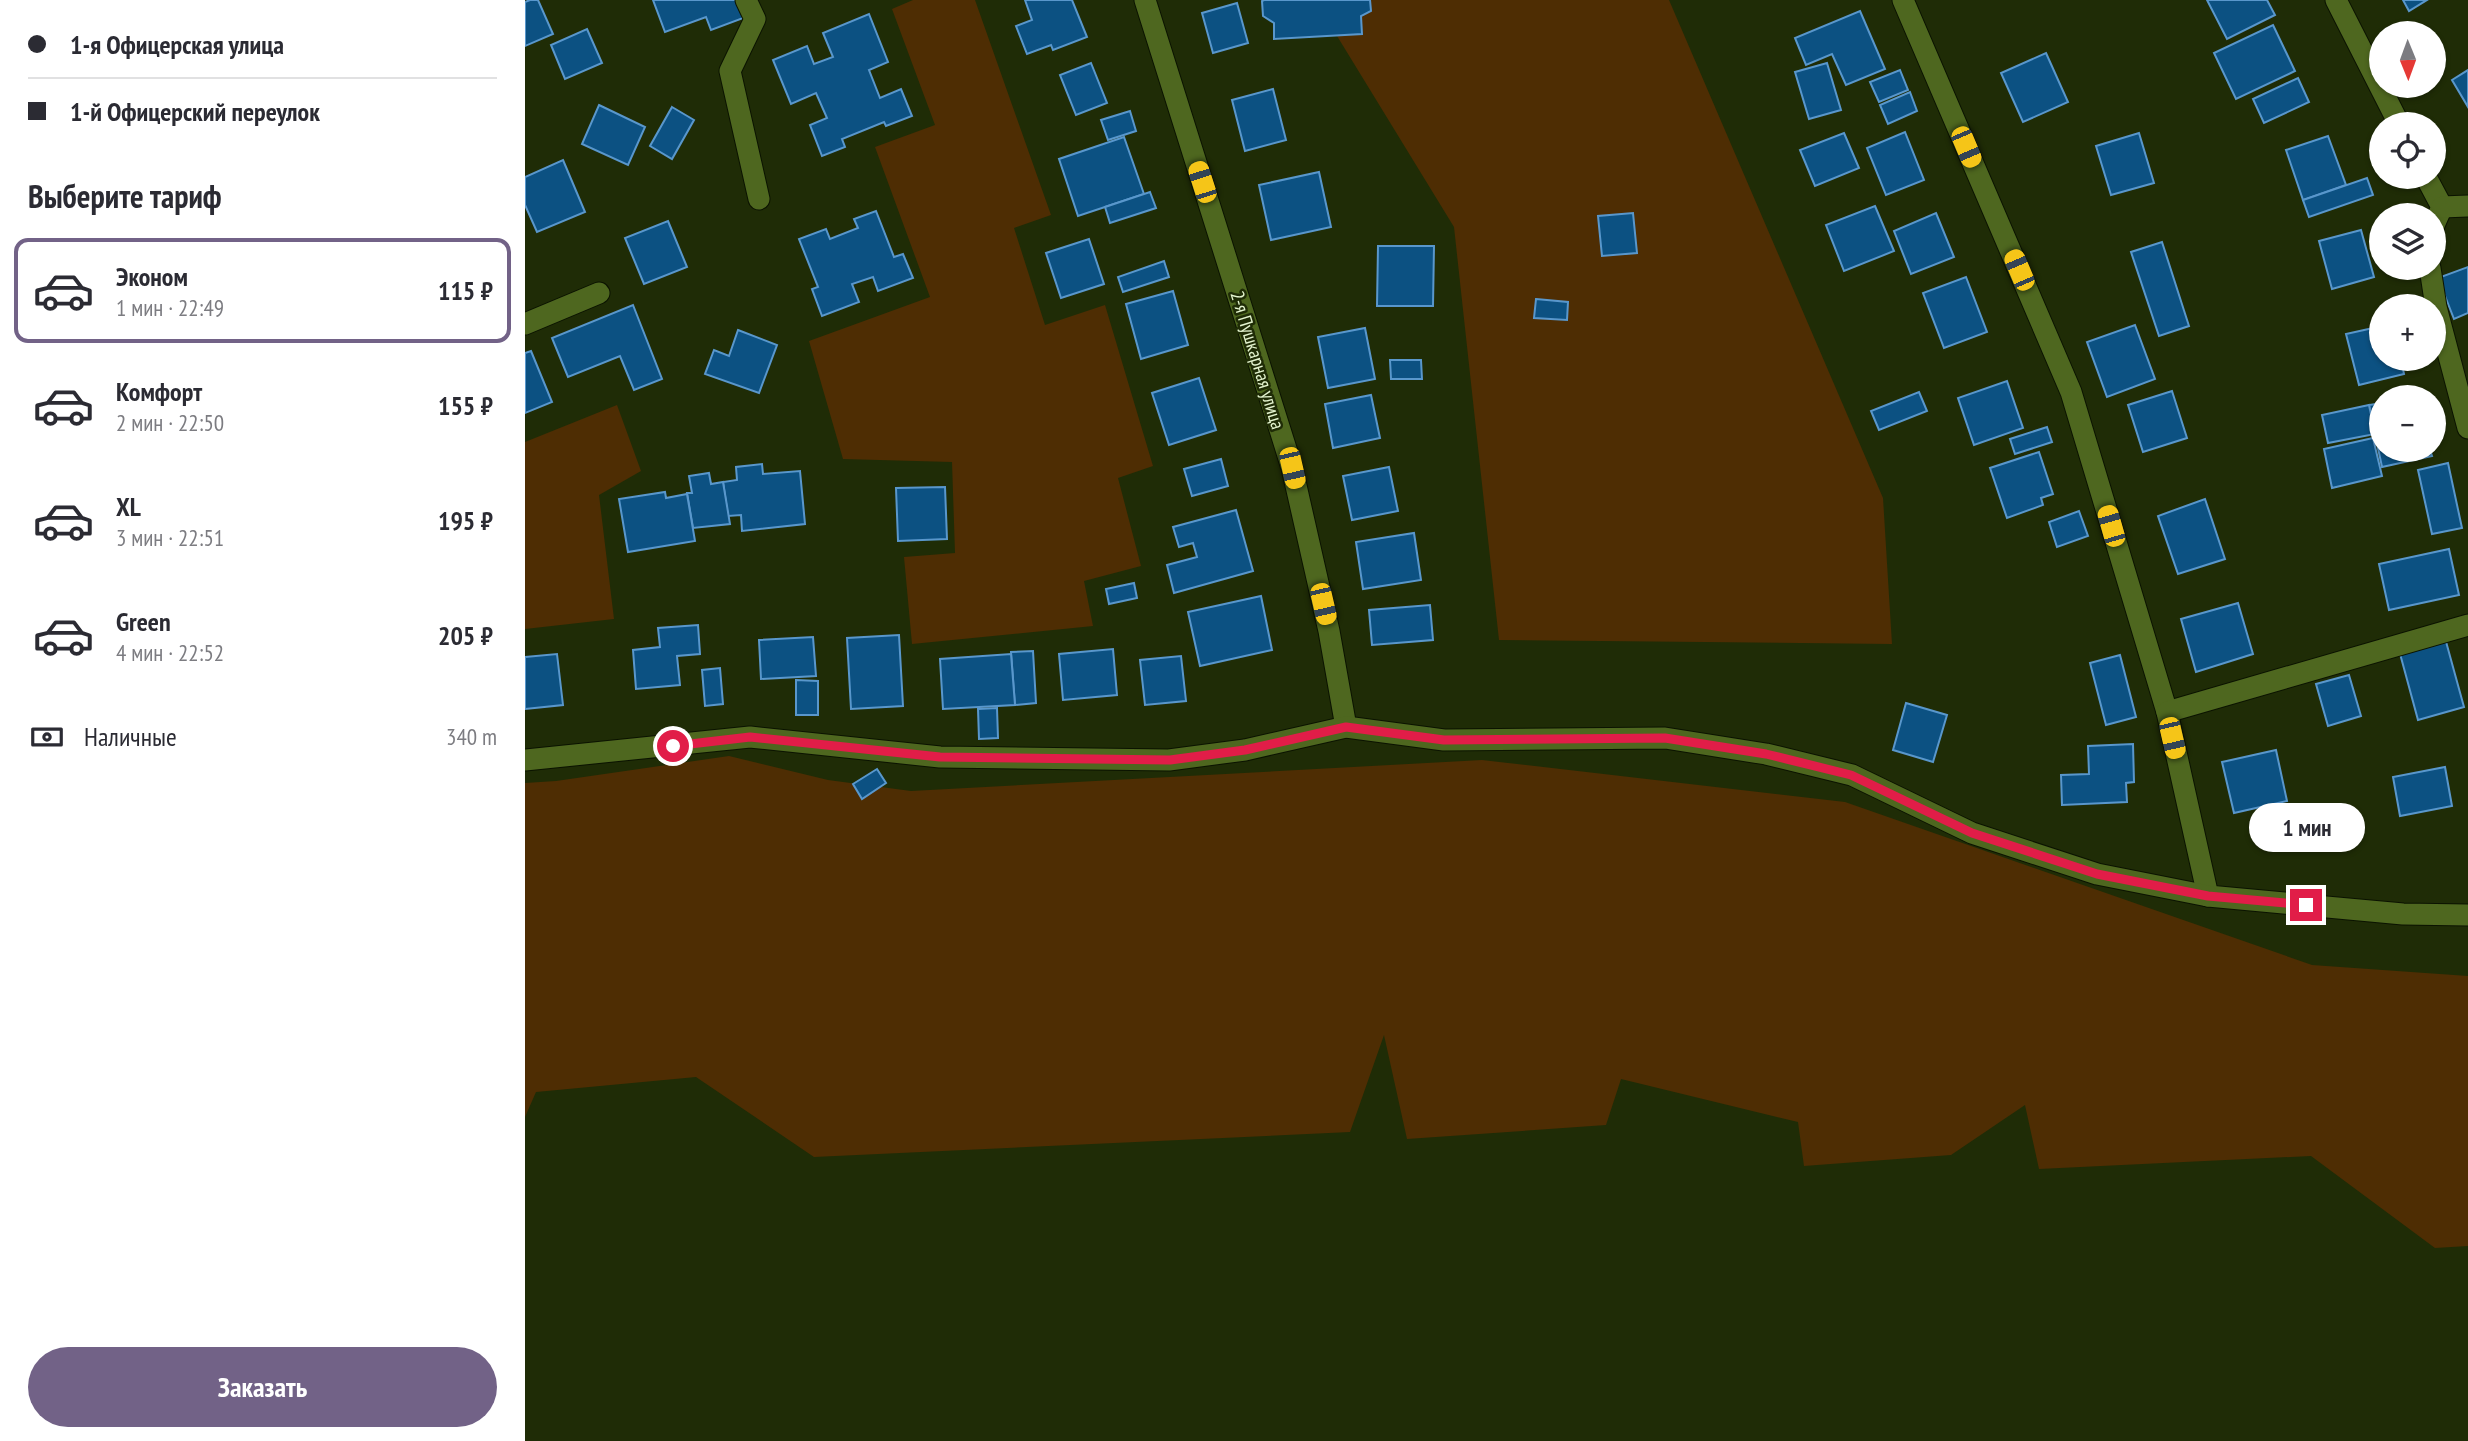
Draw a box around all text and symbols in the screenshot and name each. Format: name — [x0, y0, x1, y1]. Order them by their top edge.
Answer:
north arrow — [2369, 21, 2447, 98]
map controls — [2369, 21, 2446, 462]
text: 1-я Офицерская улица — [70, 28, 284, 61]
text: 1-й Офицерский переулок — [70, 95, 320, 128]
button: locate — [2369, 112, 2446, 189]
car — [1949, 124, 1984, 170]
car — [1186, 159, 1219, 205]
text: Выберите тариф — [28, 175, 222, 217]
button: layers — [2369, 203, 2446, 280]
car — [2002, 247, 2037, 293]
icon: car — [32, 259, 95, 322]
text: Эконом — [116, 260, 188, 293]
text: 115 ₽ — [438, 274, 493, 307]
street label: 2-я Пушкарная улица — [1226, 288, 1290, 432]
text: 1 мин · 22:49 — [116, 293, 224, 322]
button: + — [2369, 294, 2446, 371]
icon: car — [32, 374, 95, 437]
text: Комфорт — [116, 375, 202, 408]
button: − — [2369, 385, 2446, 462]
text: 155 ₽ — [438, 389, 493, 422]
text: 2 мин · 22:50 — [116, 408, 224, 437]
car — [1278, 445, 1307, 491]
icon: car — [32, 489, 95, 552]
text: XL — [116, 490, 141, 523]
car — [2096, 503, 2127, 549]
text: 195 ₽ — [438, 504, 493, 537]
text: 3 мин · 22:51 — [116, 523, 224, 552]
car — [1309, 581, 1338, 627]
icon: car — [32, 604, 95, 667]
text: Green — [116, 605, 171, 638]
text: 205 ₽ — [438, 619, 493, 652]
text: 4 мин · 22:52 — [116, 638, 224, 667]
car — [2158, 715, 2187, 761]
icon: cash — [28, 718, 66, 756]
text: Наличные — [84, 720, 177, 753]
text: 340 m — [446, 722, 497, 751]
route start — [657, 730, 689, 762]
callout: 1 мин — [2248, 804, 2364, 852]
text: 1 мин — [2282, 813, 2332, 842]
route end — [2290, 889, 2322, 921]
button: Заказать — [28, 1347, 497, 1427]

